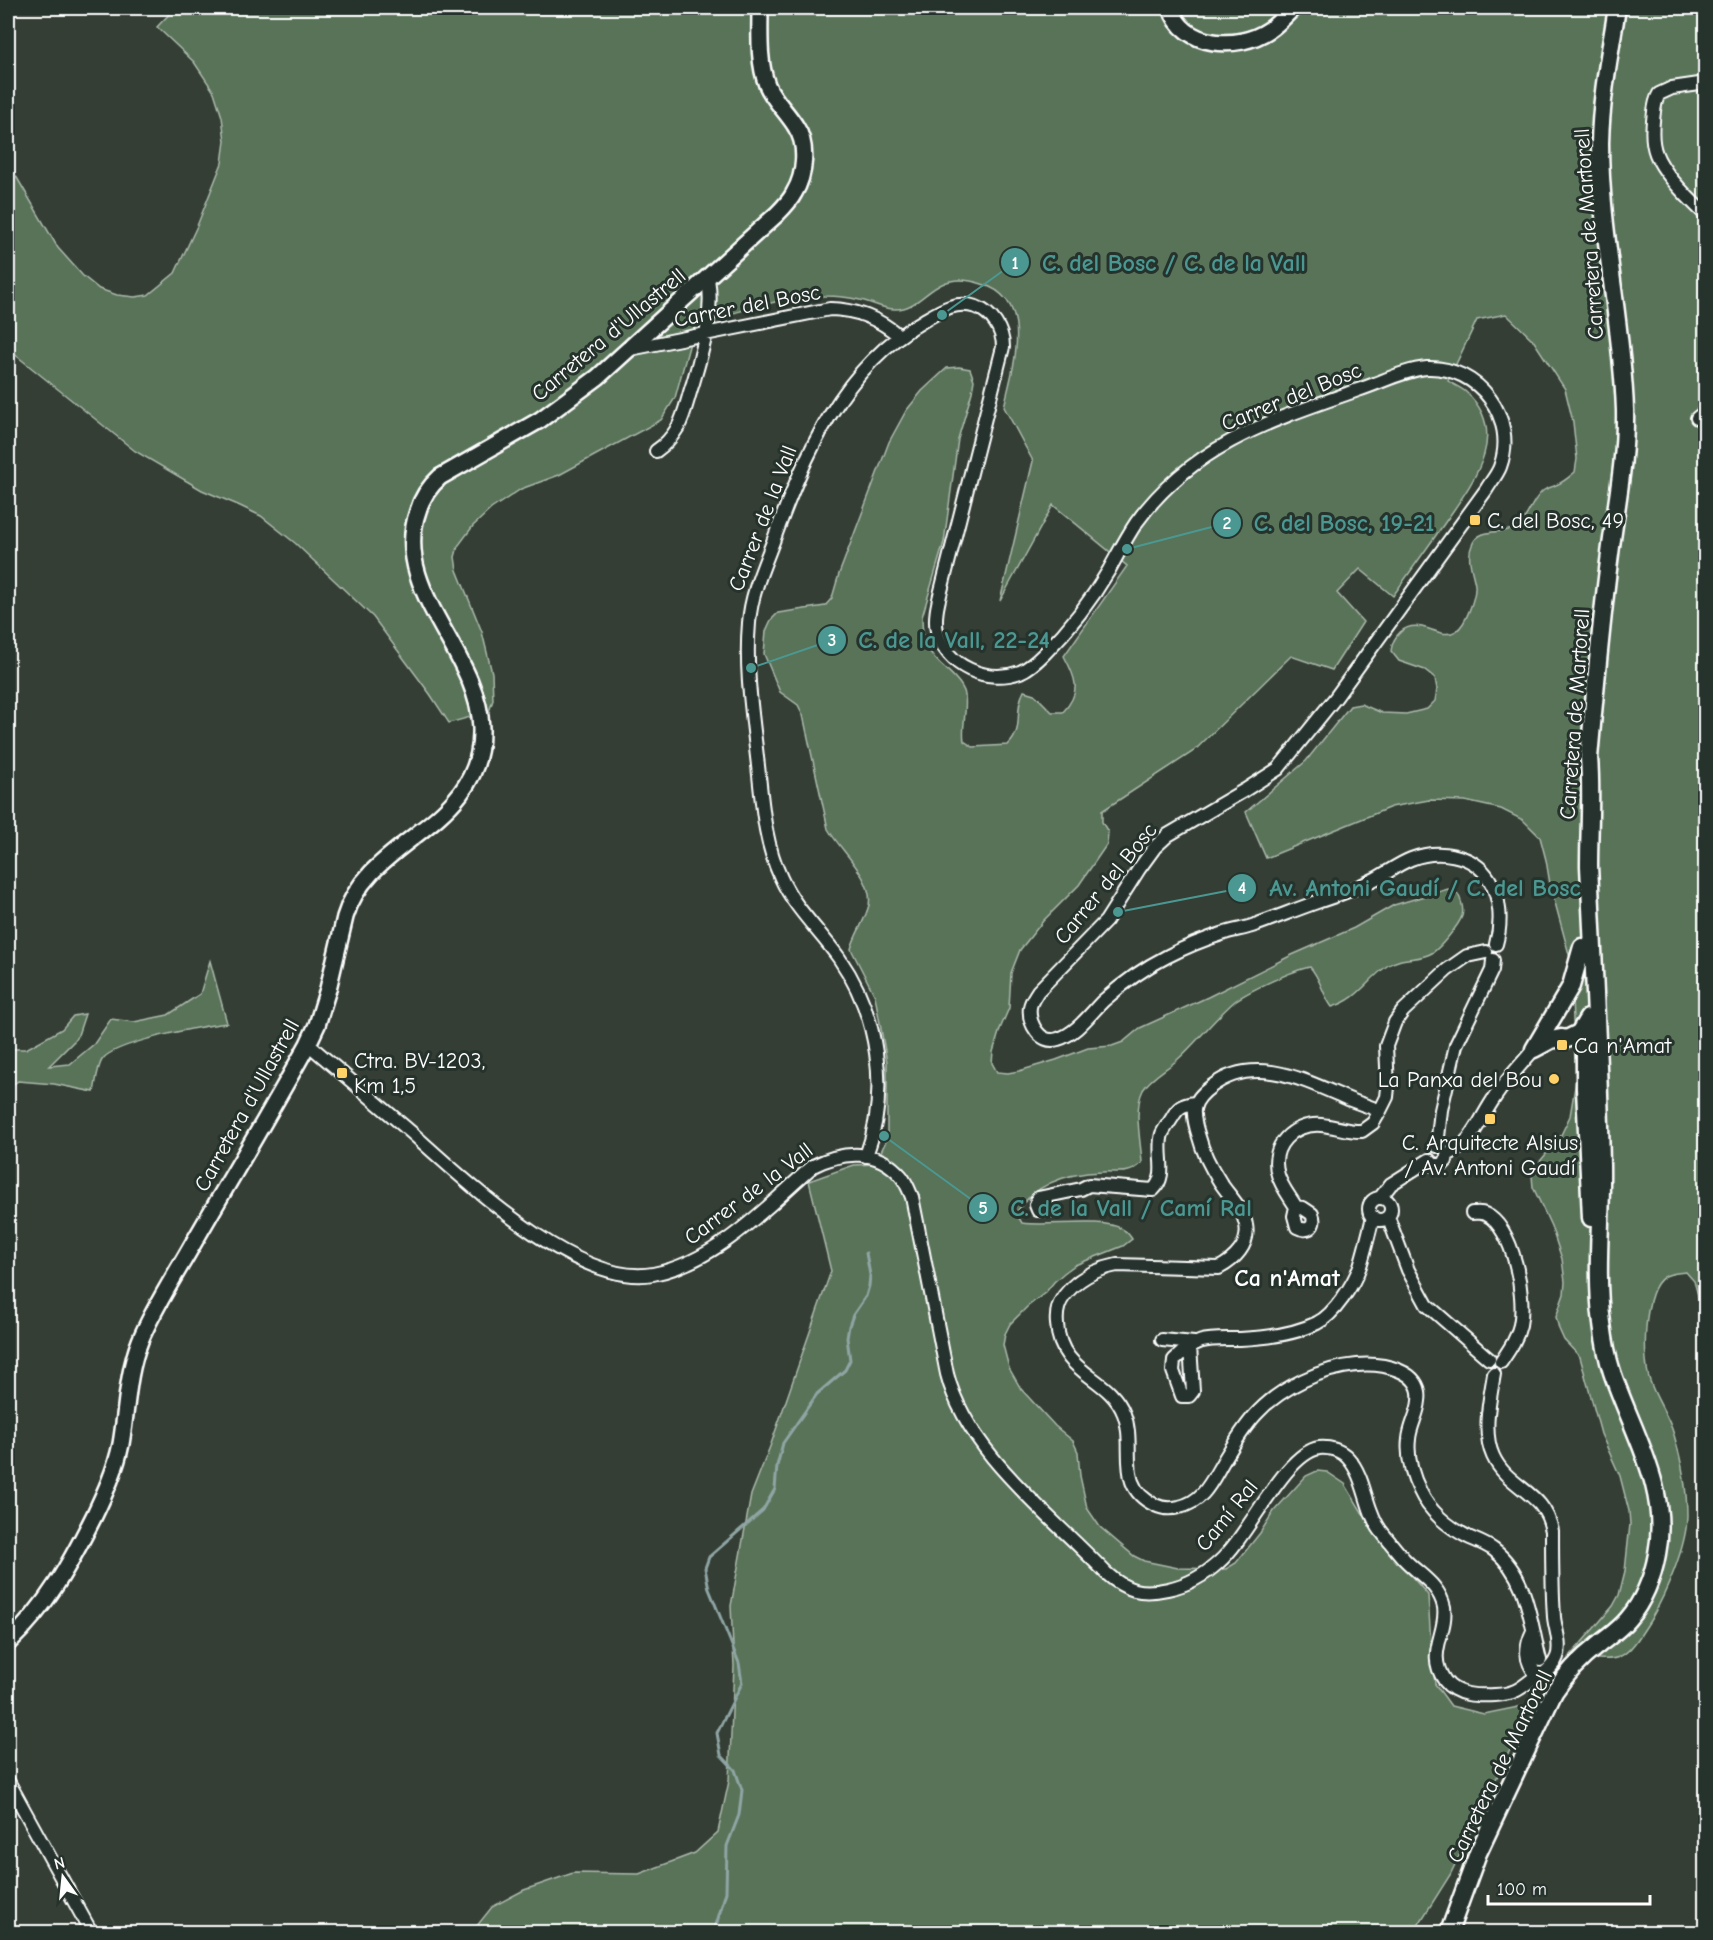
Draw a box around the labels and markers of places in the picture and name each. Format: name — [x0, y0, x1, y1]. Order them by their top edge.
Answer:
callout: C. del Bosc / C. de la Vall — [1000, 241, 1318, 283]
callout: C. del Bosc, 19-21 — [1212, 502, 1447, 544]
place label: C. del Bosc, 49 — [1487, 508, 1624, 534]
marker: C. del Bosc, 49 — [1468, 513, 1482, 527]
callout: C. de la Vall, 22-24 — [817, 619, 1062, 661]
callout: Av. Antoni Gaudí / C. del Bosc — [1227, 867, 1592, 909]
place label: Ca n'Amat — [1574, 1033, 1672, 1059]
marker: Ca n'Amat — [1555, 1038, 1569, 1052]
place label: Ctra. BV-1203, Km 1,5 — [354, 1048, 485, 1099]
marker: Ctra. BV-1203, Km 1,5 — [335, 1066, 349, 1080]
place label: La Panxa del Bou — [1378, 1067, 1542, 1093]
marker: La Panxa del Bou — [1547, 1072, 1561, 1086]
marker: C. Arquitecte Alsius / Av. Antoni Gaudí — [1483, 1112, 1497, 1126]
place label: C. Arquitecte Alsius / Av. Antoni Gaudí — [1402, 1130, 1578, 1181]
callout: C. de la Vall / Camí Ral — [968, 1187, 1263, 1229]

